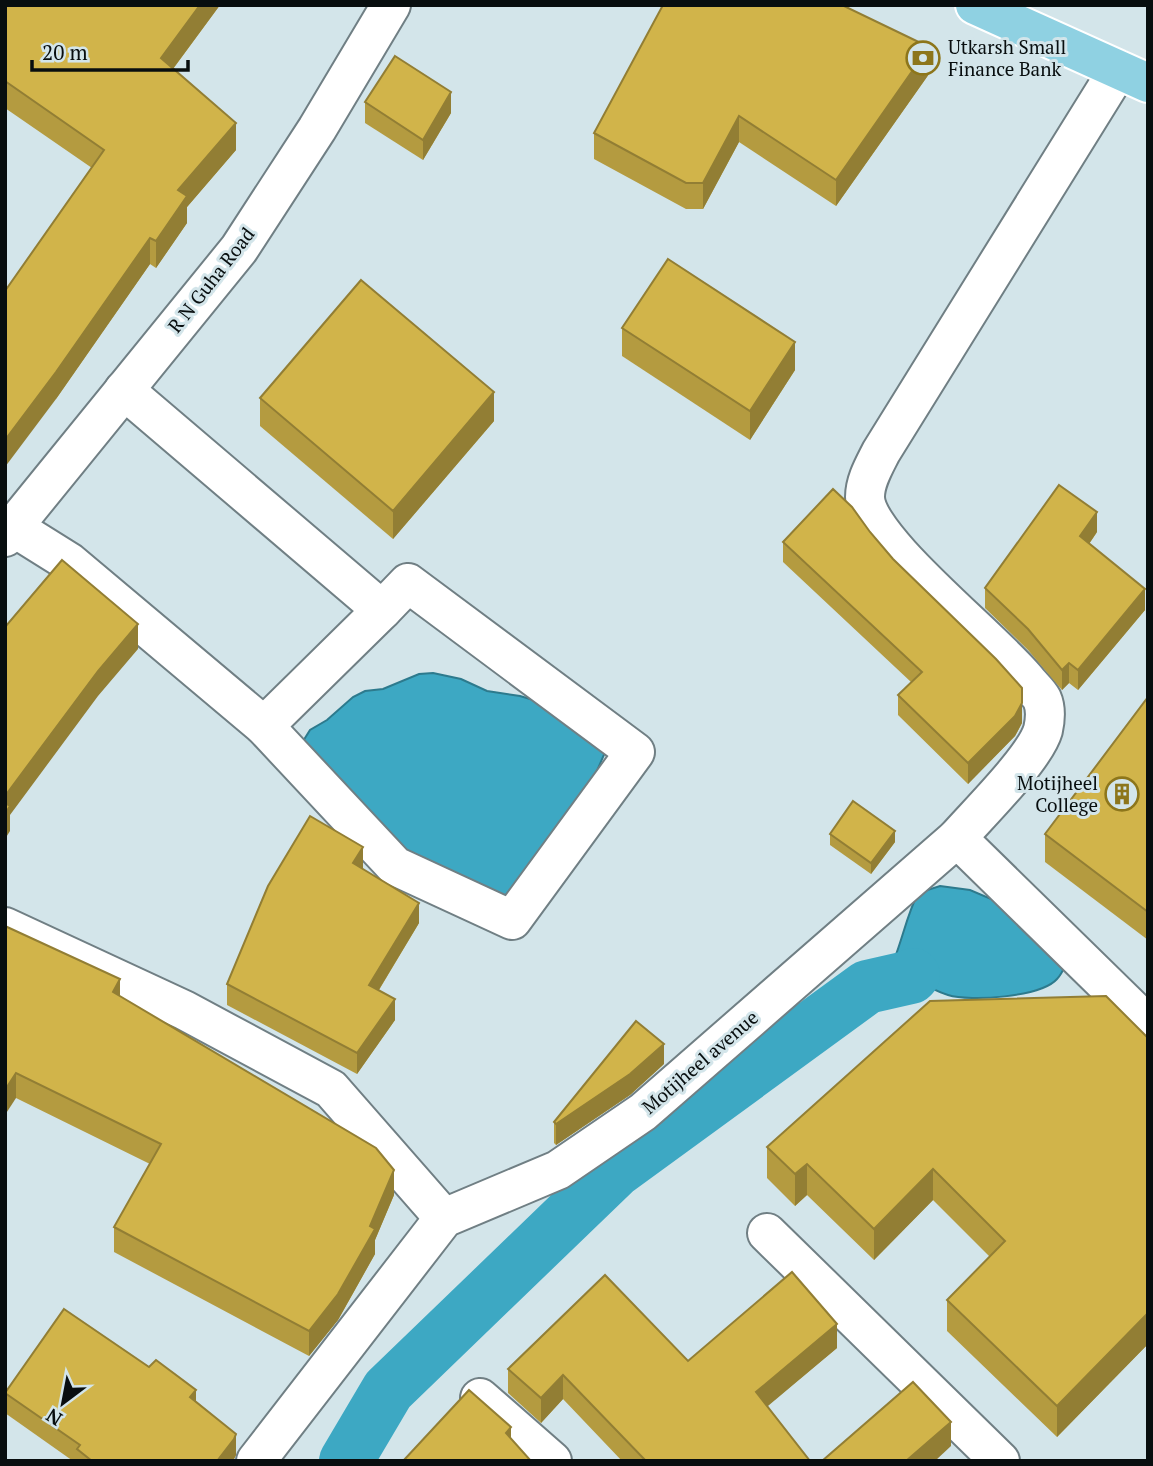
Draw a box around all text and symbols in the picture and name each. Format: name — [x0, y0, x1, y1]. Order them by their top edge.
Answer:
scale bar — [32, 28, 187, 72]
place label: Utkarsh Small Finance Bank — [948, 34, 1066, 81]
text: 20 m — [42, 38, 88, 66]
bank icon: Utkarsh Small Finance Bank — [904, 39, 942, 77]
street label: R N Guha Road — [162, 222, 260, 337]
place label: Motijheel College — [1017, 770, 1098, 817]
building icon: Motijheel College — [1103, 775, 1141, 813]
street label: Motijheel avenue — [636, 1004, 763, 1119]
north arrow — [28, 1368, 98, 1438]
text: N — [40, 1403, 66, 1432]

